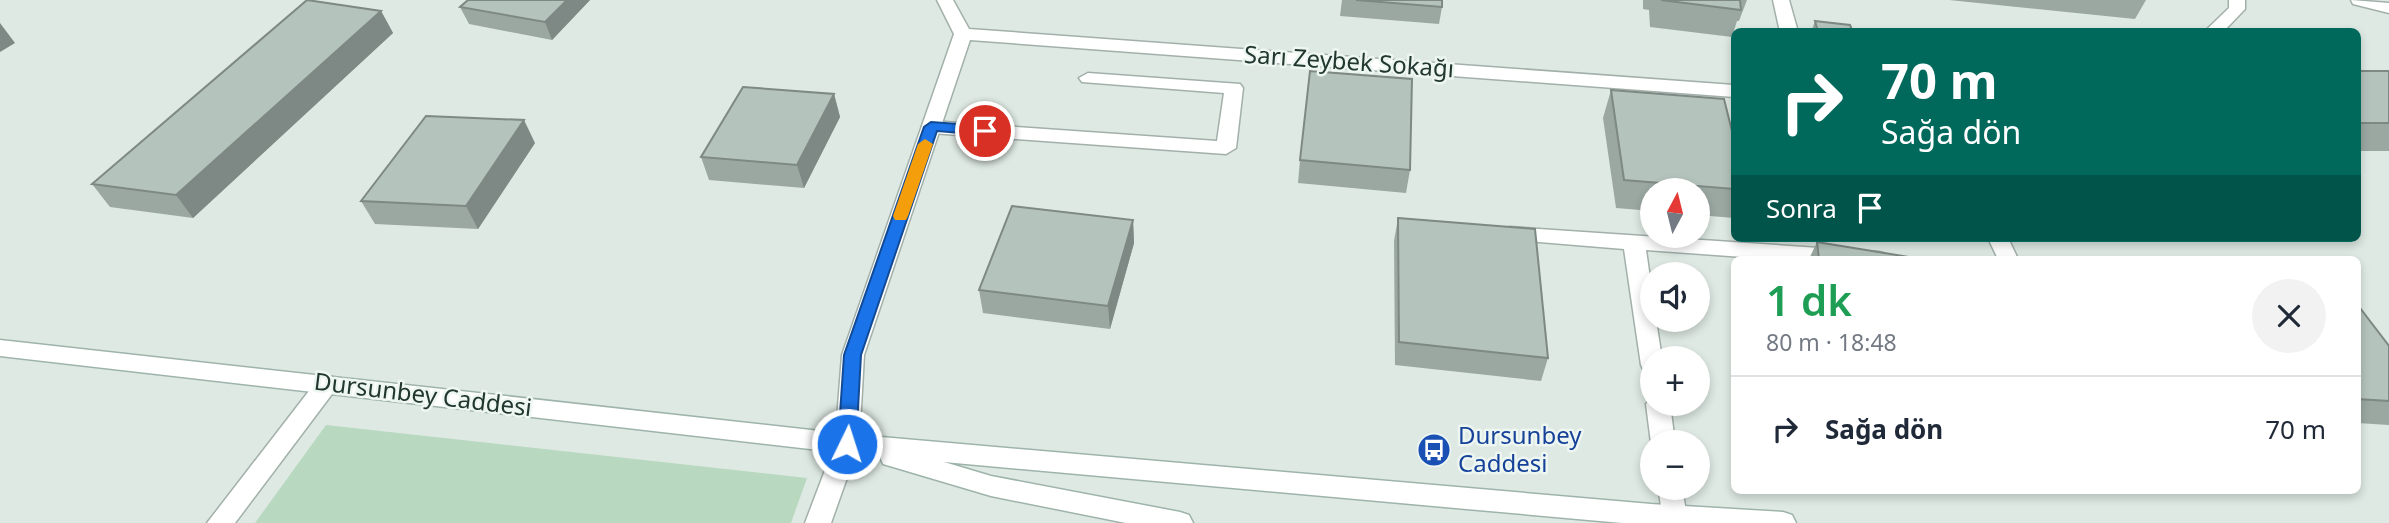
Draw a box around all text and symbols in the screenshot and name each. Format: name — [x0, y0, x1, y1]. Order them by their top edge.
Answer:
street label: Sarı Zeybek Sokağı — [1243, 37, 1455, 84]
text: 70 m — [1881, 47, 1998, 113]
icon: right — [1766, 56, 1857, 147]
pin — [955, 101, 1015, 161]
text: Sağa dön — [1881, 110, 2021, 153]
icon: arrive — [966, 112, 1004, 150]
north arrow — [1640, 178, 1710, 248]
map controls — [1640, 178, 1710, 500]
icon: arrive — [1851, 189, 1889, 227]
text: Sonra — [1766, 190, 1837, 226]
button: sound — [1640, 262, 1710, 332]
text: 1 dk — [1766, 271, 1852, 328]
button: close — [2252, 279, 2326, 353]
text: 80 m · 18:48 — [1766, 326, 1897, 358]
button: + — [1640, 346, 1710, 416]
street label: Dursunbey Caddesi — [312, 364, 534, 423]
position arrow — [810, 407, 884, 481]
icon: right — [1766, 410, 1804, 448]
text: Sağa dön — [1825, 411, 1943, 447]
text: 70 m — [2265, 411, 2326, 447]
place label: Dursunbey Caddesi — [1458, 418, 1582, 479]
button: − — [1640, 430, 1710, 500]
bus stop icon: Dursunbey Caddesi — [1415, 431, 1453, 469]

